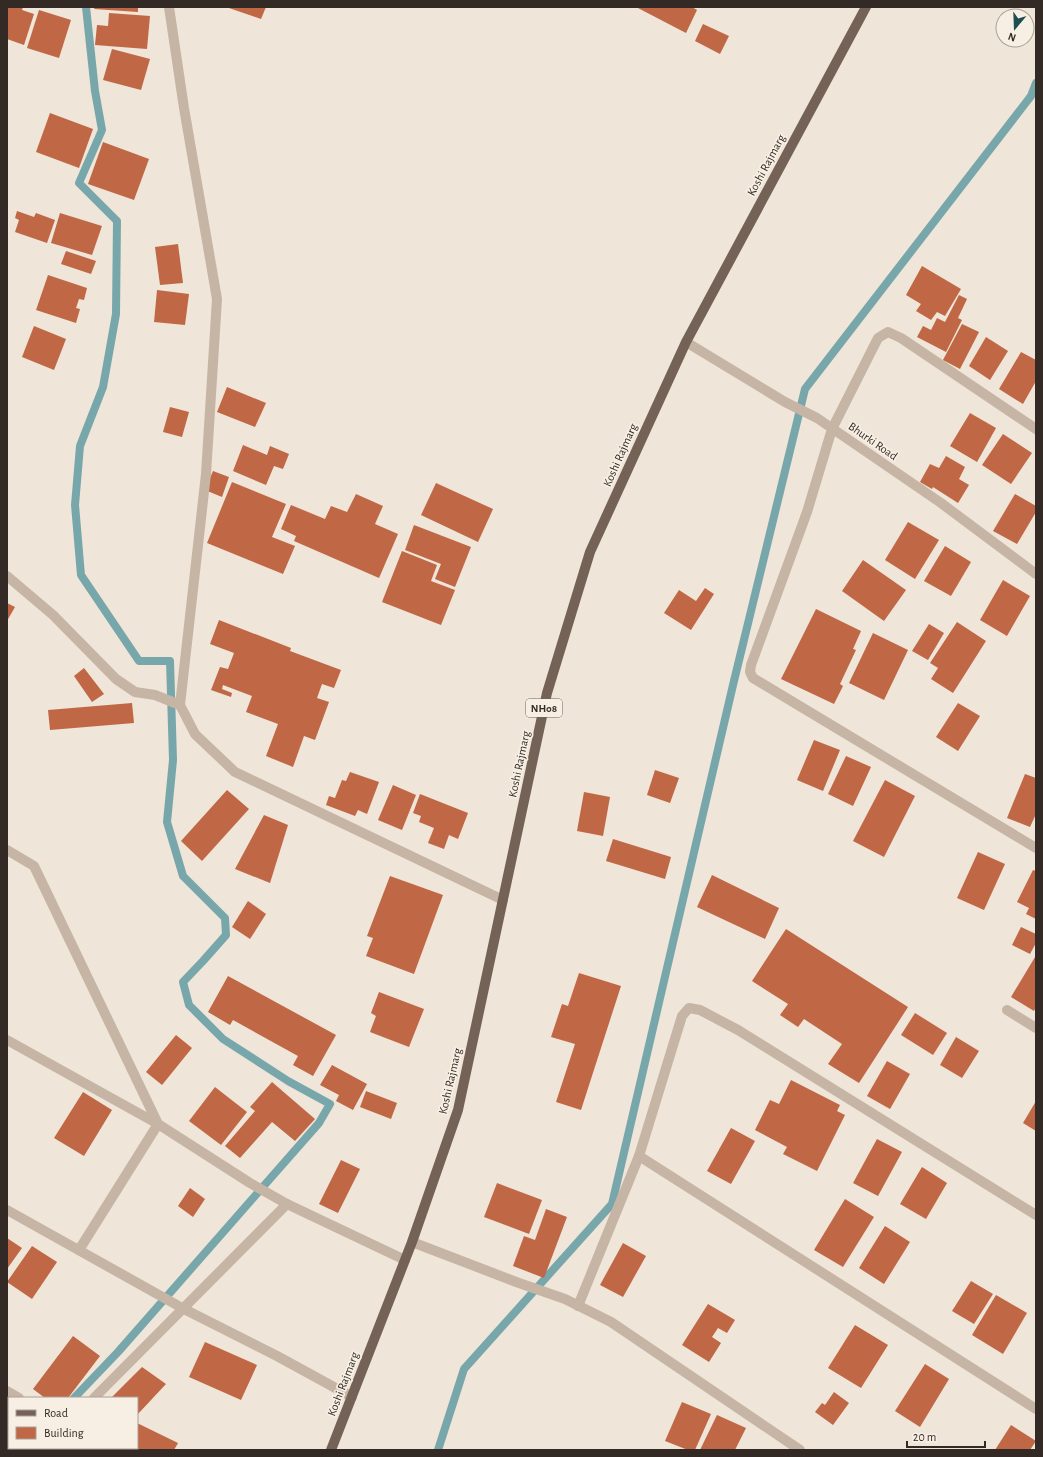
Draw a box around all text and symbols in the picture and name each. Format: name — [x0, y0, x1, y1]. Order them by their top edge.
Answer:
north arrow — [995, 8, 1035, 48]
text: N — [1006, 31, 1017, 43]
street label: Koshi Rajmarg — [745, 132, 788, 198]
street label: Bhurki Road — [846, 420, 900, 462]
street label: Koshi Rajmarg — [601, 422, 640, 489]
road number: NH08 — [526, 699, 562, 717]
street label: Koshi Rajmarg — [506, 730, 533, 799]
street label: Koshi Rajmarg — [437, 1047, 464, 1116]
street label: Koshi Rajmarg — [325, 1350, 362, 1418]
legend — [8, 1397, 138, 1449]
text: Road — [44, 1407, 68, 1419]
scale bar — [907, 1423, 985, 1449]
text: Building — [44, 1427, 84, 1439]
text: 20 m — [913, 1431, 936, 1443]

